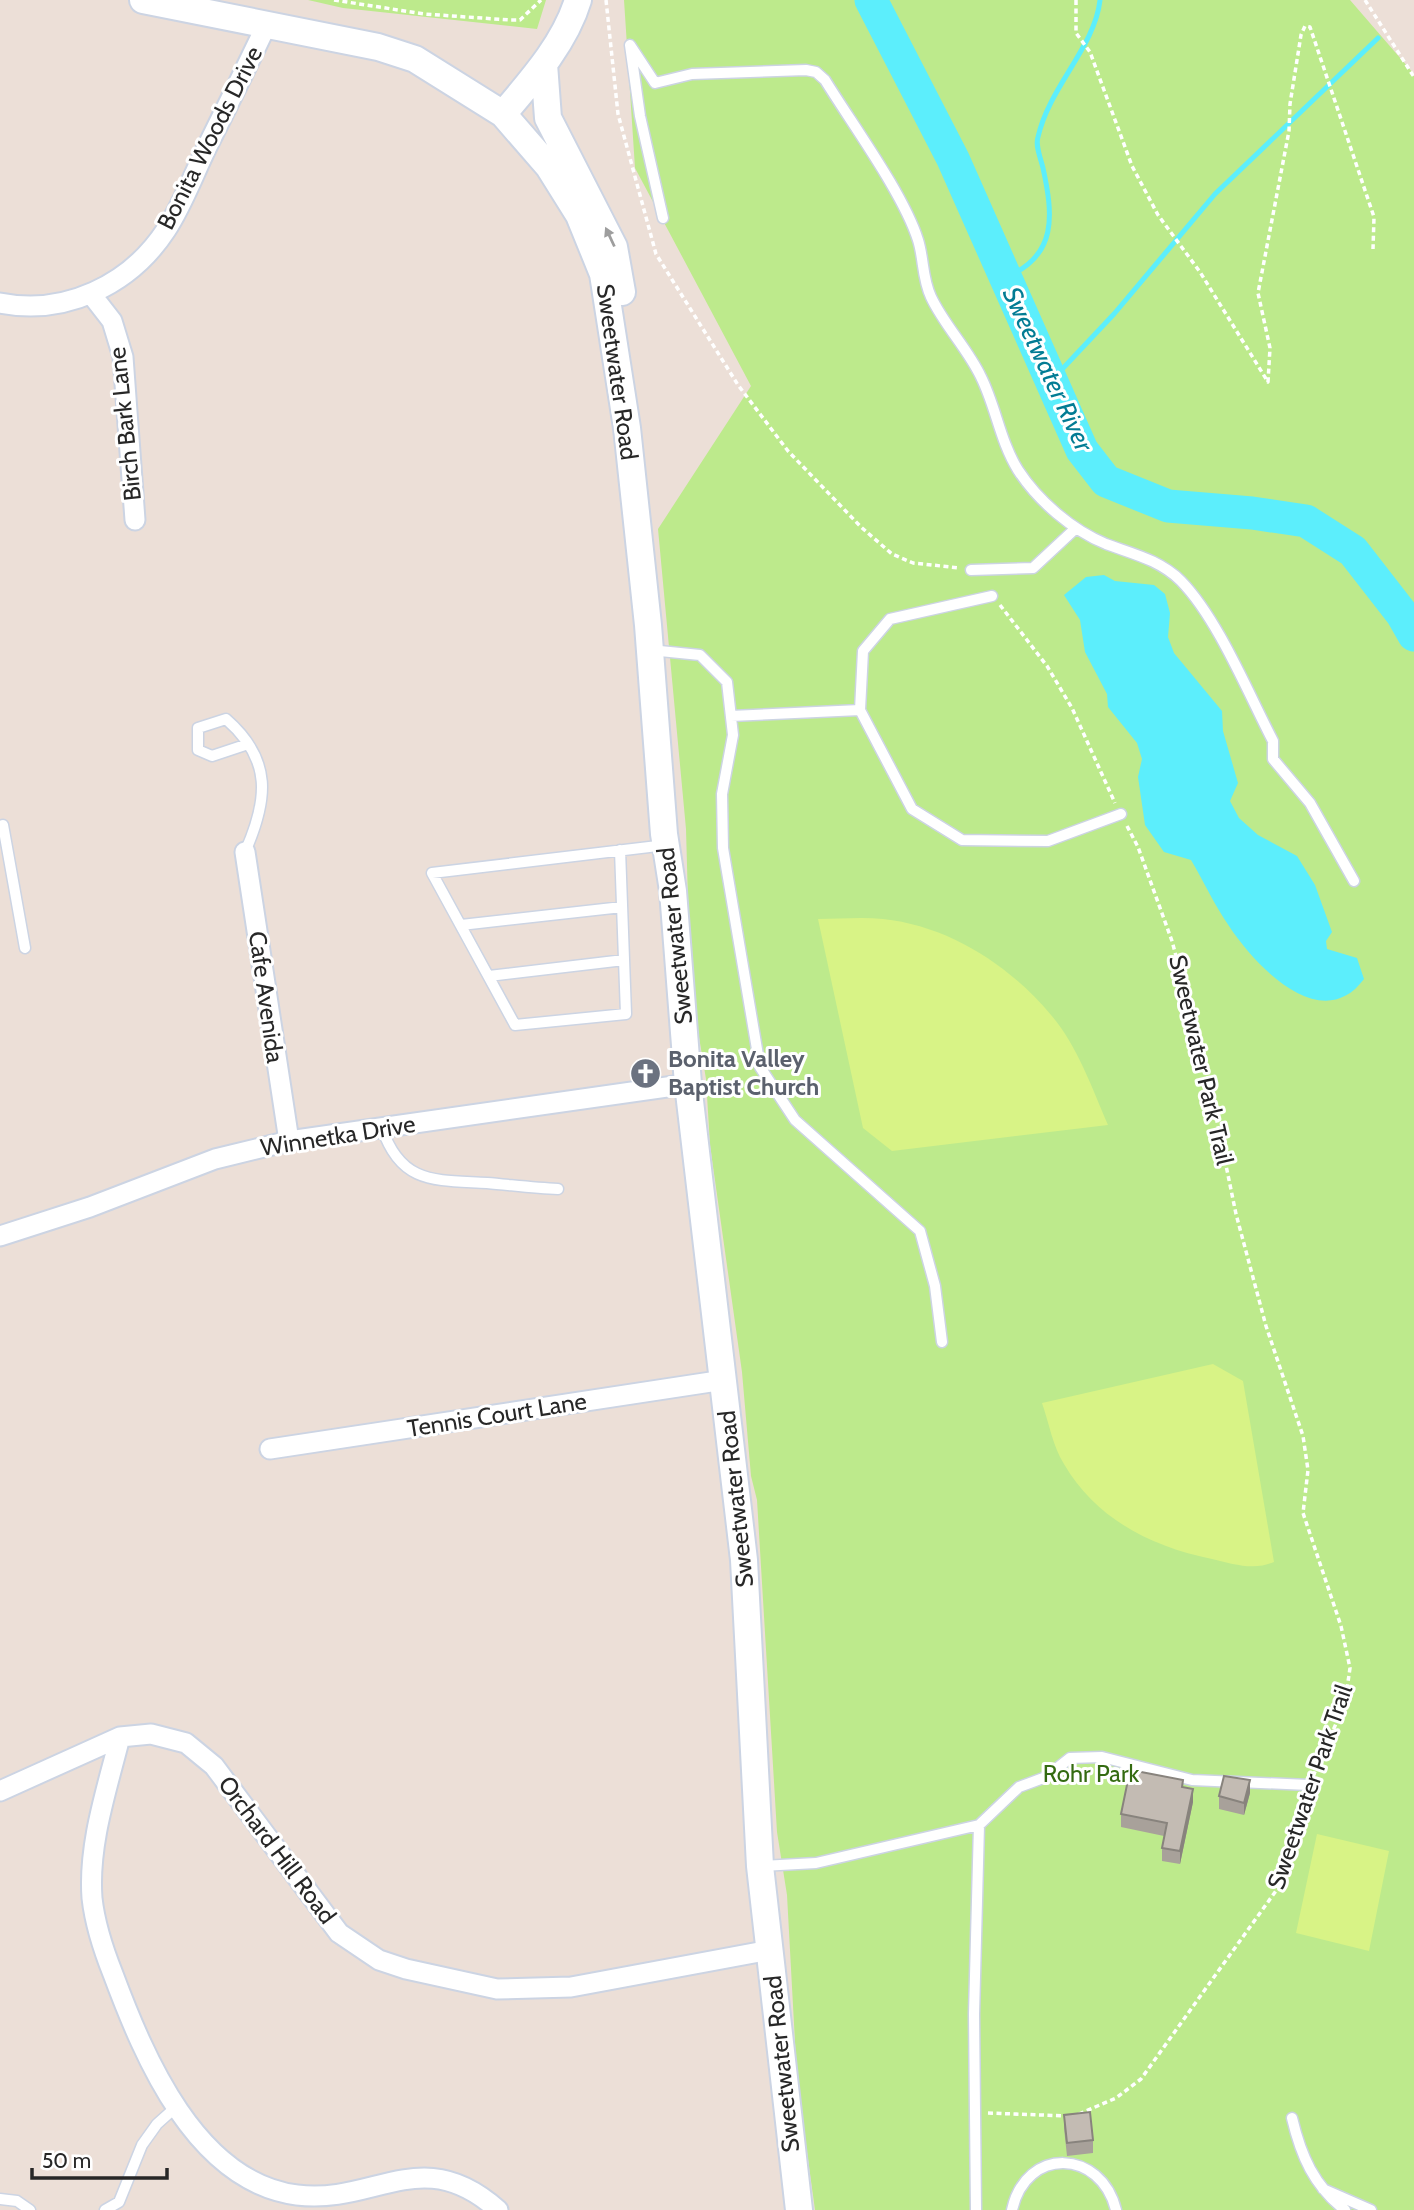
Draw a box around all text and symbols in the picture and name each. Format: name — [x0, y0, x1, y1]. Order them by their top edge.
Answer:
street label: Bonita Woods Drive — [151, 41, 268, 234]
one-way arrow — [604, 227, 615, 248]
street label: Sweetwater Road — [591, 282, 644, 462]
water label: Sweetwater River — [996, 282, 1101, 457]
street label: Birch Bark Lane — [102, 346, 147, 502]
street label: Sweetwater Road — [651, 846, 698, 1026]
street label: Cafe Avenida — [243, 929, 290, 1065]
street label: Sweetwater Park Trail — [1163, 952, 1240, 1168]
place label: Bonita Valley Baptist Church — [668, 1044, 819, 1101]
church icon: Bonita Valley Baptist Church — [628, 1056, 662, 1090]
street label: Winnetka Drive — [258, 1109, 417, 1162]
street label: Tennis Court Lane — [405, 1386, 589, 1443]
street label: Sweetwater Road — [712, 1409, 759, 1589]
street label: Sweetwater Park Trail — [1261, 1680, 1358, 1893]
park label: Rohr Park — [1043, 1759, 1139, 1788]
street label: Orchard Hill Road — [212, 1770, 342, 1929]
street label: Sweetwater Road — [758, 1974, 805, 2154]
scale bar — [32, 2136, 166, 2180]
text: 50 m — [42, 2148, 91, 2173]

